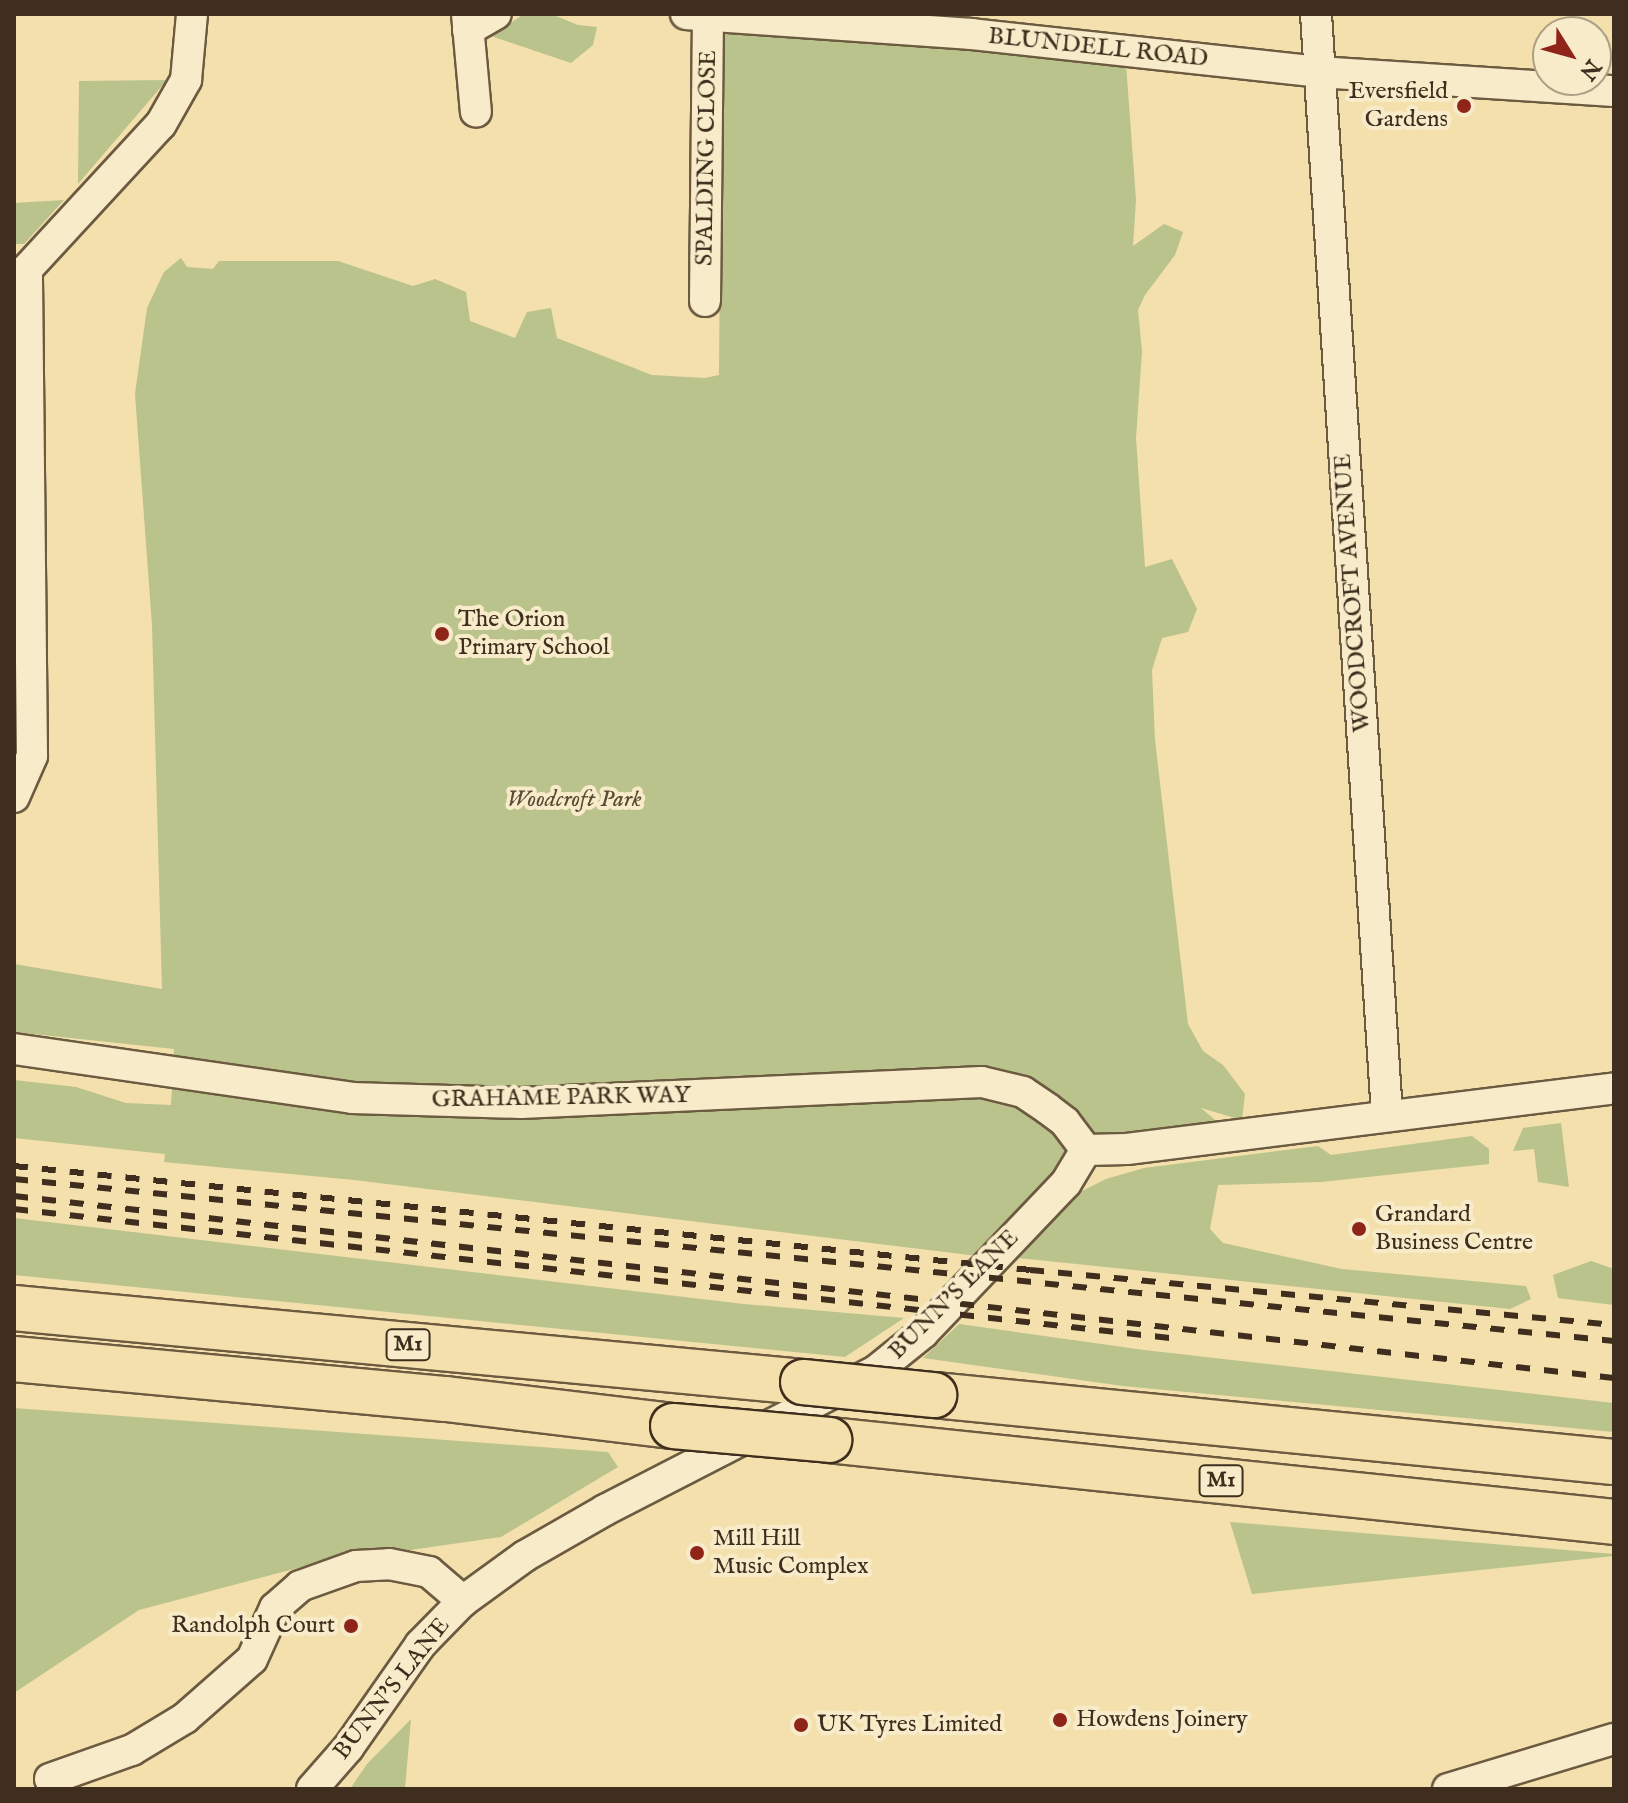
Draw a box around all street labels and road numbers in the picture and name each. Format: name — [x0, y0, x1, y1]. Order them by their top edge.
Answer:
street label: BLUNDELL ROAD — [987, 22, 1209, 74]
street label: SPALDING CLOSE — [691, 50, 723, 266]
street label: WOODCROFT AVENUE — [1329, 453, 1377, 733]
street label: GRAHAME PARK WAY — [431, 1081, 691, 1115]
street label: BUNN'S LANE — [883, 1224, 1025, 1366]
road number: M1 — [384, 1327, 432, 1363]
road number: M1 — [1197, 1463, 1245, 1499]
street label: BUNN'S LANE — [328, 1612, 456, 1766]

